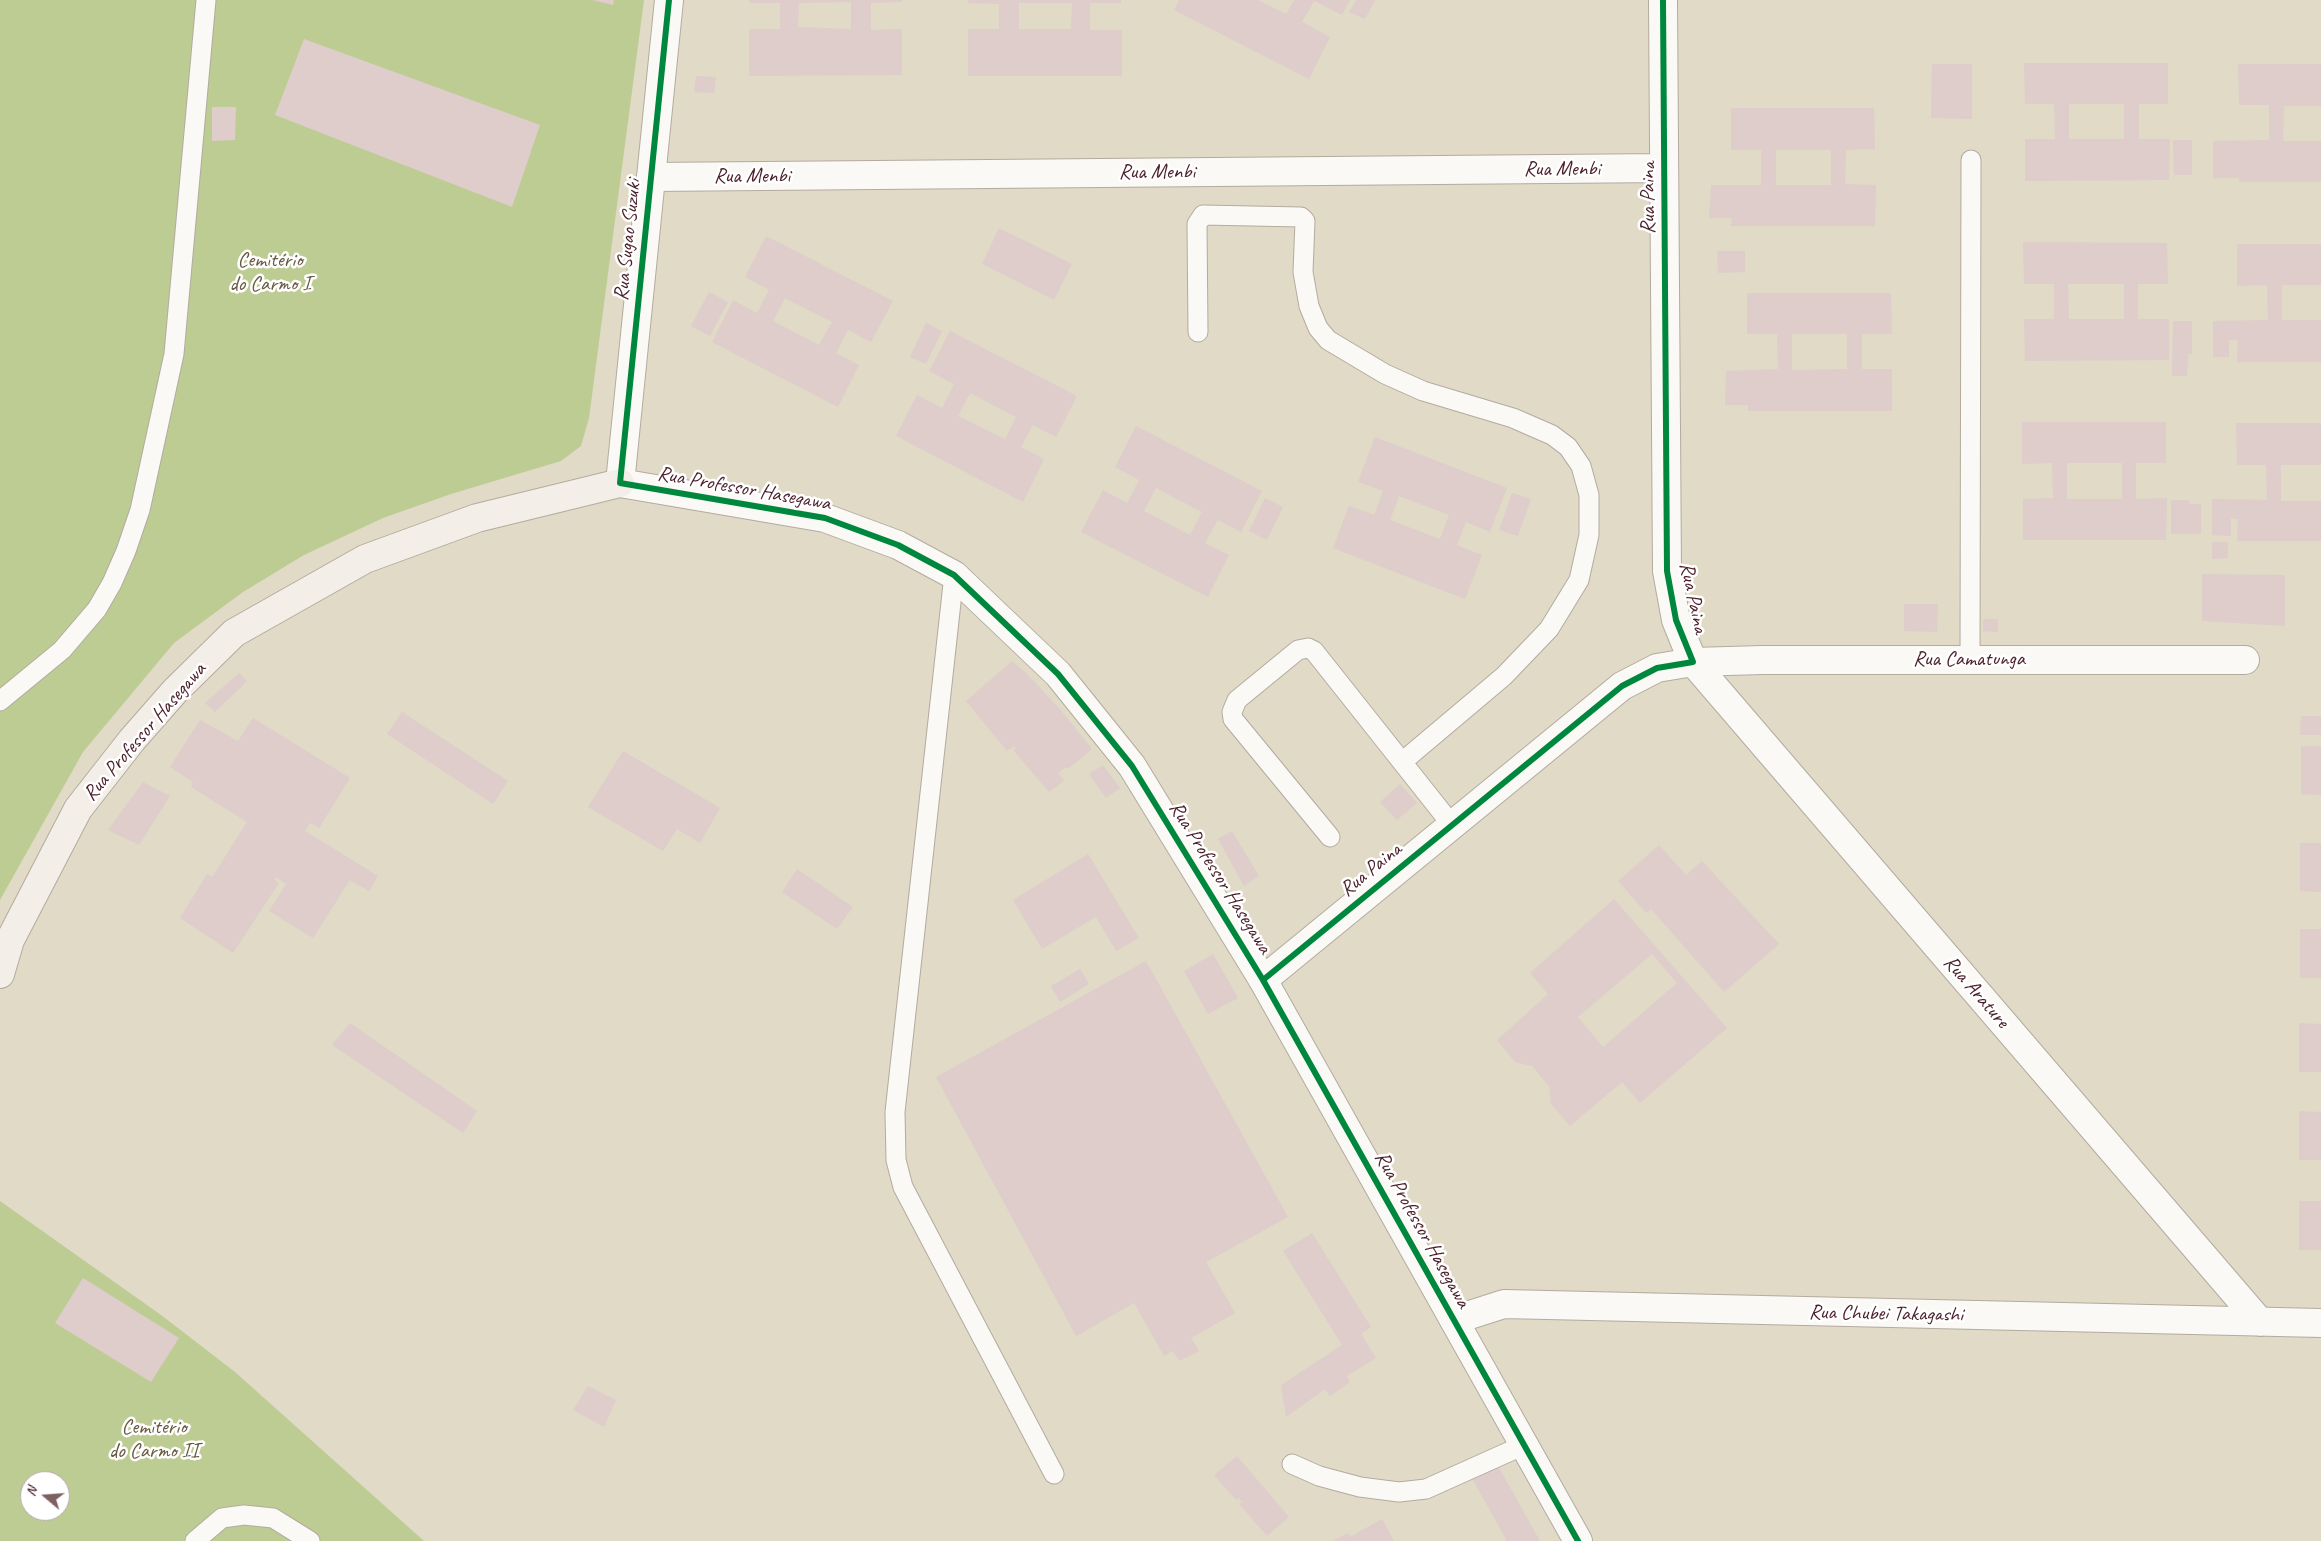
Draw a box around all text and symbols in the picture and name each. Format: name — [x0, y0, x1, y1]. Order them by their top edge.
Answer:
street label: Rua Menbi — [1524, 156, 1600, 182]
street label: Rua Menbi — [1119, 159, 1195, 185]
street label: Rua Paina — [1635, 162, 1661, 234]
street label: Rua Menbi — [714, 163, 790, 189]
street label: Rua Sugao Suzuki — [609, 178, 647, 302]
park label: Cemitério do Carmo I — [229, 247, 311, 297]
street label: Rua Professor Hasegawa — [656, 461, 832, 517]
street label: Rua Paina — [1673, 560, 1713, 636]
street label: Rua Camatunga — [1913, 646, 2025, 672]
street label: Rua Professor Hasegawa — [78, 658, 212, 806]
street label: Rua Professor Hasegawa — [1163, 797, 1277, 959]
street label: Rua Paina — [1335, 838, 1407, 902]
street label: Rua Arature — [1938, 951, 2014, 1033]
street label: Rua Professor Hasegawa — [1369, 1147, 1475, 1313]
street label: Rua Chubei Takagashi — [1809, 1300, 1963, 1328]
park label: Cemitério do Carmo II — [109, 1414, 199, 1464]
north arrow — [20, 1471, 70, 1521]
text: N — [22, 1485, 41, 1498]

